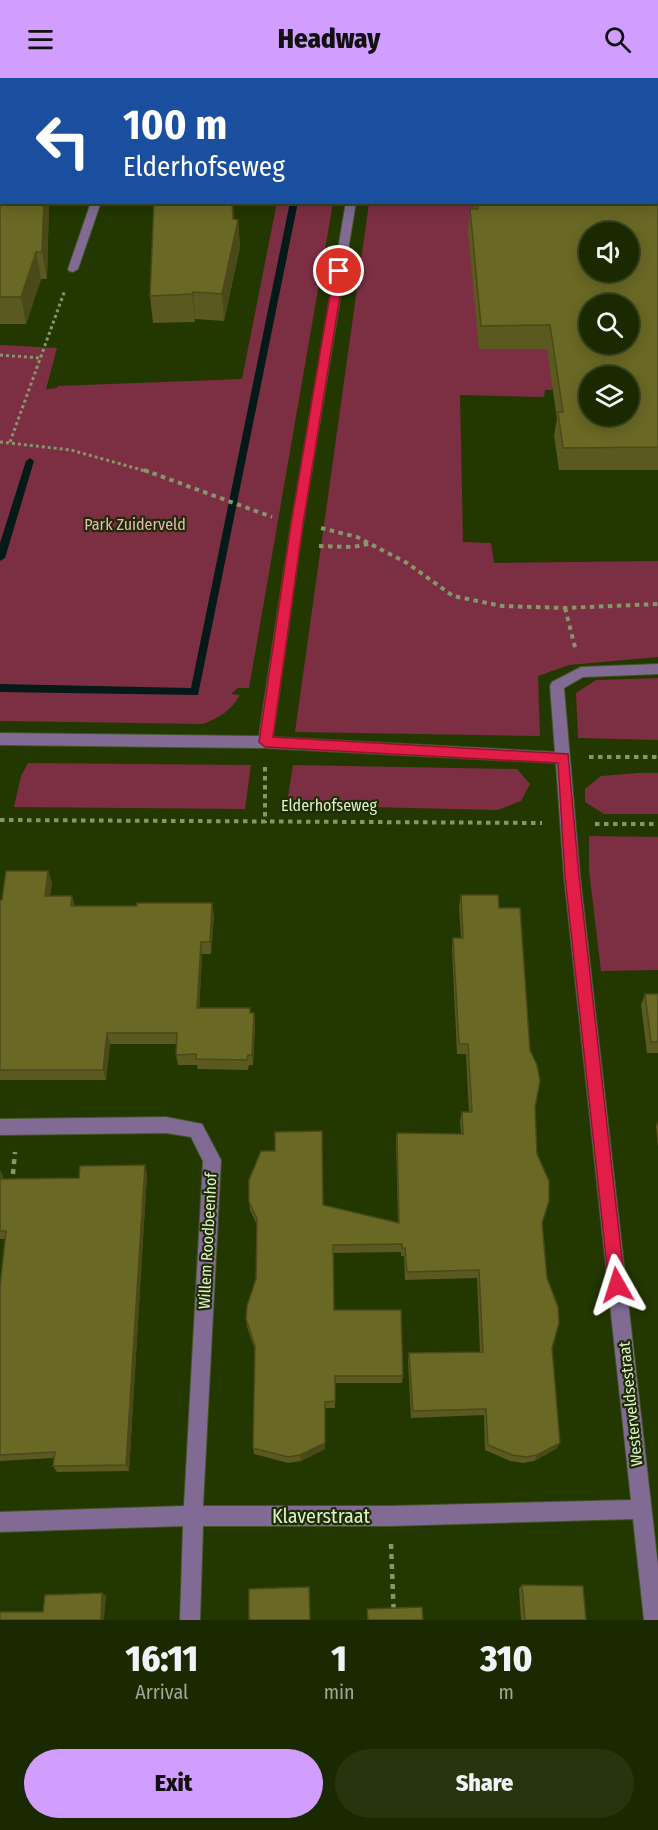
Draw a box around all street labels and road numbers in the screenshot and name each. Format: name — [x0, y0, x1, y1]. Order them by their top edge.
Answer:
street label: Elderhofseweg — [281, 796, 377, 815]
street label: Willem Roodbeenhof — [194, 1171, 221, 1310]
street label: Westerveldsestraat — [614, 1340, 647, 1467]
street label: Klaverstraat — [272, 1504, 371, 1528]

